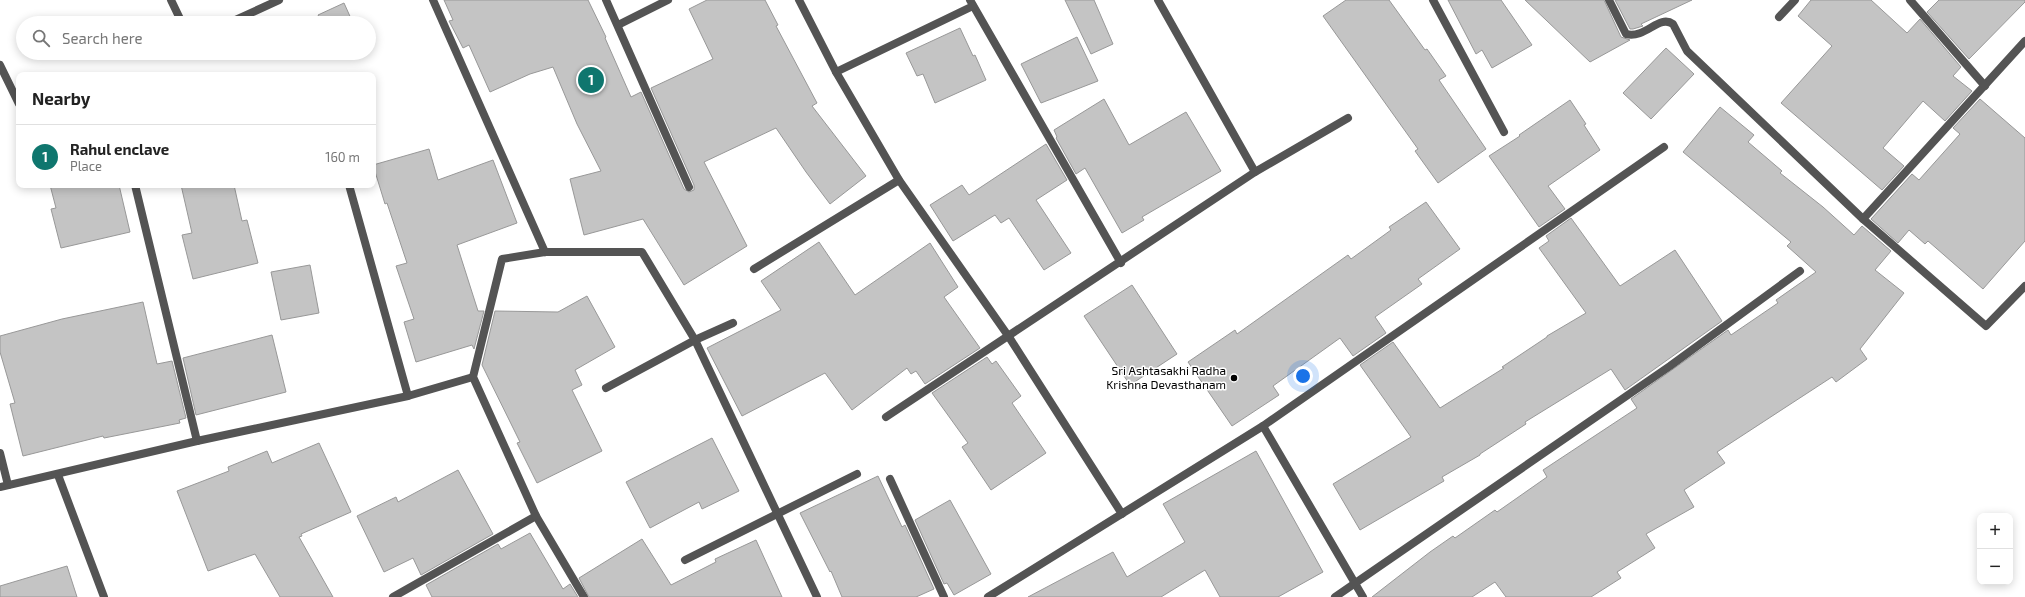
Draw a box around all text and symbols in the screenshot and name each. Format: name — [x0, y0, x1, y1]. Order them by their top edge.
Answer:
search box — [16, 16, 376, 60]
icon: search — [30, 27, 52, 49]
text: Search here — [62, 29, 143, 47]
pin: 1 — [578, 65, 604, 95]
text: Nearby — [32, 88, 90, 108]
text: Rahul enclave — [70, 140, 169, 158]
text: 1 — [42, 149, 48, 165]
text: 160 m — [325, 149, 360, 165]
text: Place — [70, 158, 102, 174]
place label: Sri Ashtasakhi Radha Krishna Devasthanam — [1106, 363, 1226, 391]
your location — [1293, 366, 1313, 386]
marker: Sri Ashtasakhi Radha Krishna Devasthanam — [1229, 373, 1239, 383]
map controls — [1977, 513, 2013, 585]
button: + — [1977, 513, 2013, 549]
button: − — [1977, 549, 2013, 585]

